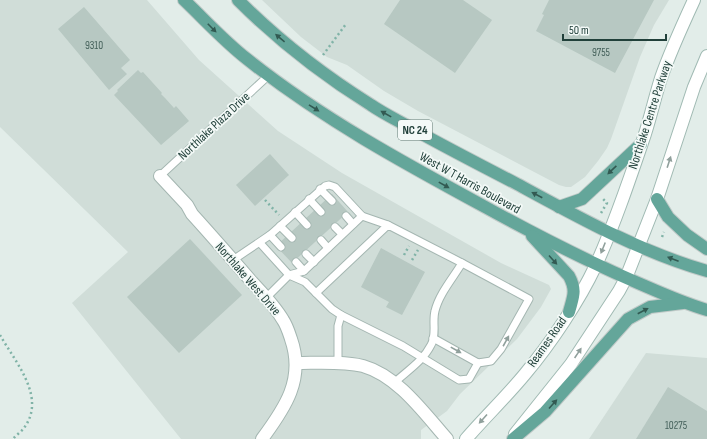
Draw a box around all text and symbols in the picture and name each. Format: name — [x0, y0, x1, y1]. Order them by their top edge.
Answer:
scale bar — [563, 16, 666, 42]
one-way arrow — [207, 23, 217, 33]
text: 50 m — [569, 23, 589, 38]
one-way arrow — [274, 34, 285, 43]
house number: 9310 — [85, 39, 103, 52]
house number: 9755 — [592, 46, 610, 59]
street label: Northlake Centre Parkway — [625, 59, 675, 171]
street label: Northlake Plaza Drive — [175, 89, 253, 163]
one-way arrow — [309, 104, 319, 112]
one-way arrow — [380, 110, 391, 117]
road number: NC 24 — [398, 120, 432, 140]
street label: West W T Harris Boulevard — [417, 149, 523, 217]
one-way arrow — [666, 155, 672, 167]
one-way arrow — [607, 166, 618, 175]
one-way arrow — [438, 182, 450, 188]
one-way arrow — [531, 192, 543, 198]
street label: Northlake West Drive — [212, 239, 284, 319]
one-way arrow — [599, 243, 605, 255]
one-way arrow — [549, 254, 558, 265]
one-way arrow — [666, 256, 678, 262]
one-way arrow — [637, 308, 649, 315]
street label: Reames Road — [524, 314, 570, 370]
one-way arrow — [503, 335, 510, 346]
one-way arrow — [450, 347, 461, 354]
one-way arrow — [574, 348, 582, 358]
one-way arrow — [548, 398, 557, 409]
one-way arrow — [479, 414, 488, 424]
house number: 10275 — [665, 419, 687, 432]

